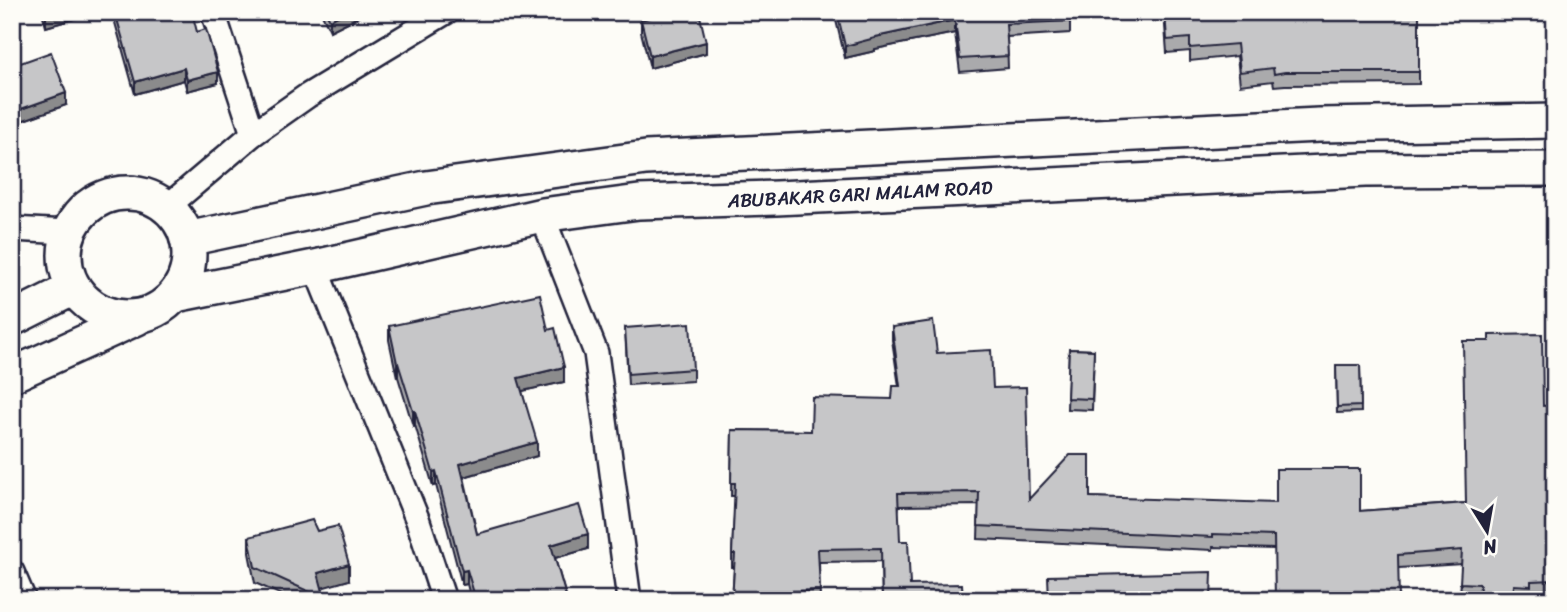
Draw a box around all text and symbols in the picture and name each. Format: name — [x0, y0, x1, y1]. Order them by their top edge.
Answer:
street label: ABUBAKAR GARI MALAM ROAD — [726, 171, 994, 217]
north arrow — [1452, 496, 1522, 566]
text: N — [1480, 530, 1501, 565]

